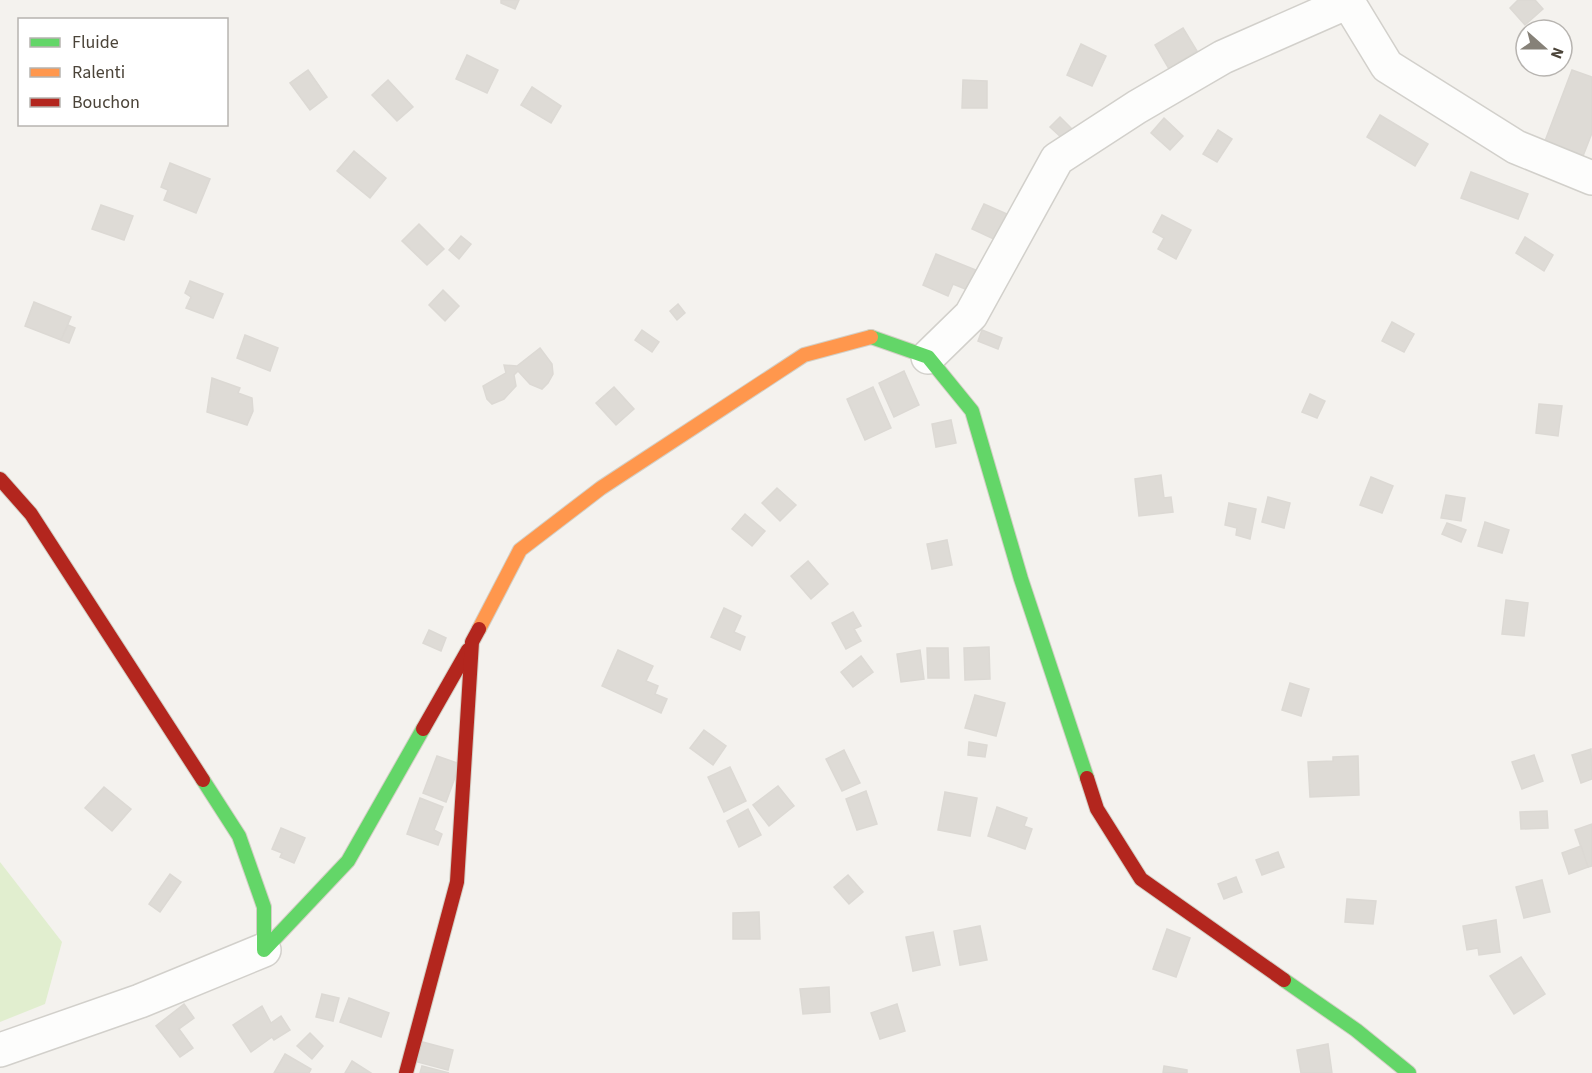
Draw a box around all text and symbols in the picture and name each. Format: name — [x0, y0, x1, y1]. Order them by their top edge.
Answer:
legend — [18, 18, 228, 126]
north arrow — [1514, 18, 1574, 78]
text: Fluide — [72, 30, 119, 55]
text: N — [1545, 44, 1569, 62]
text: Ralenti — [72, 60, 125, 85]
text: Bouchon — [72, 90, 140, 115]

